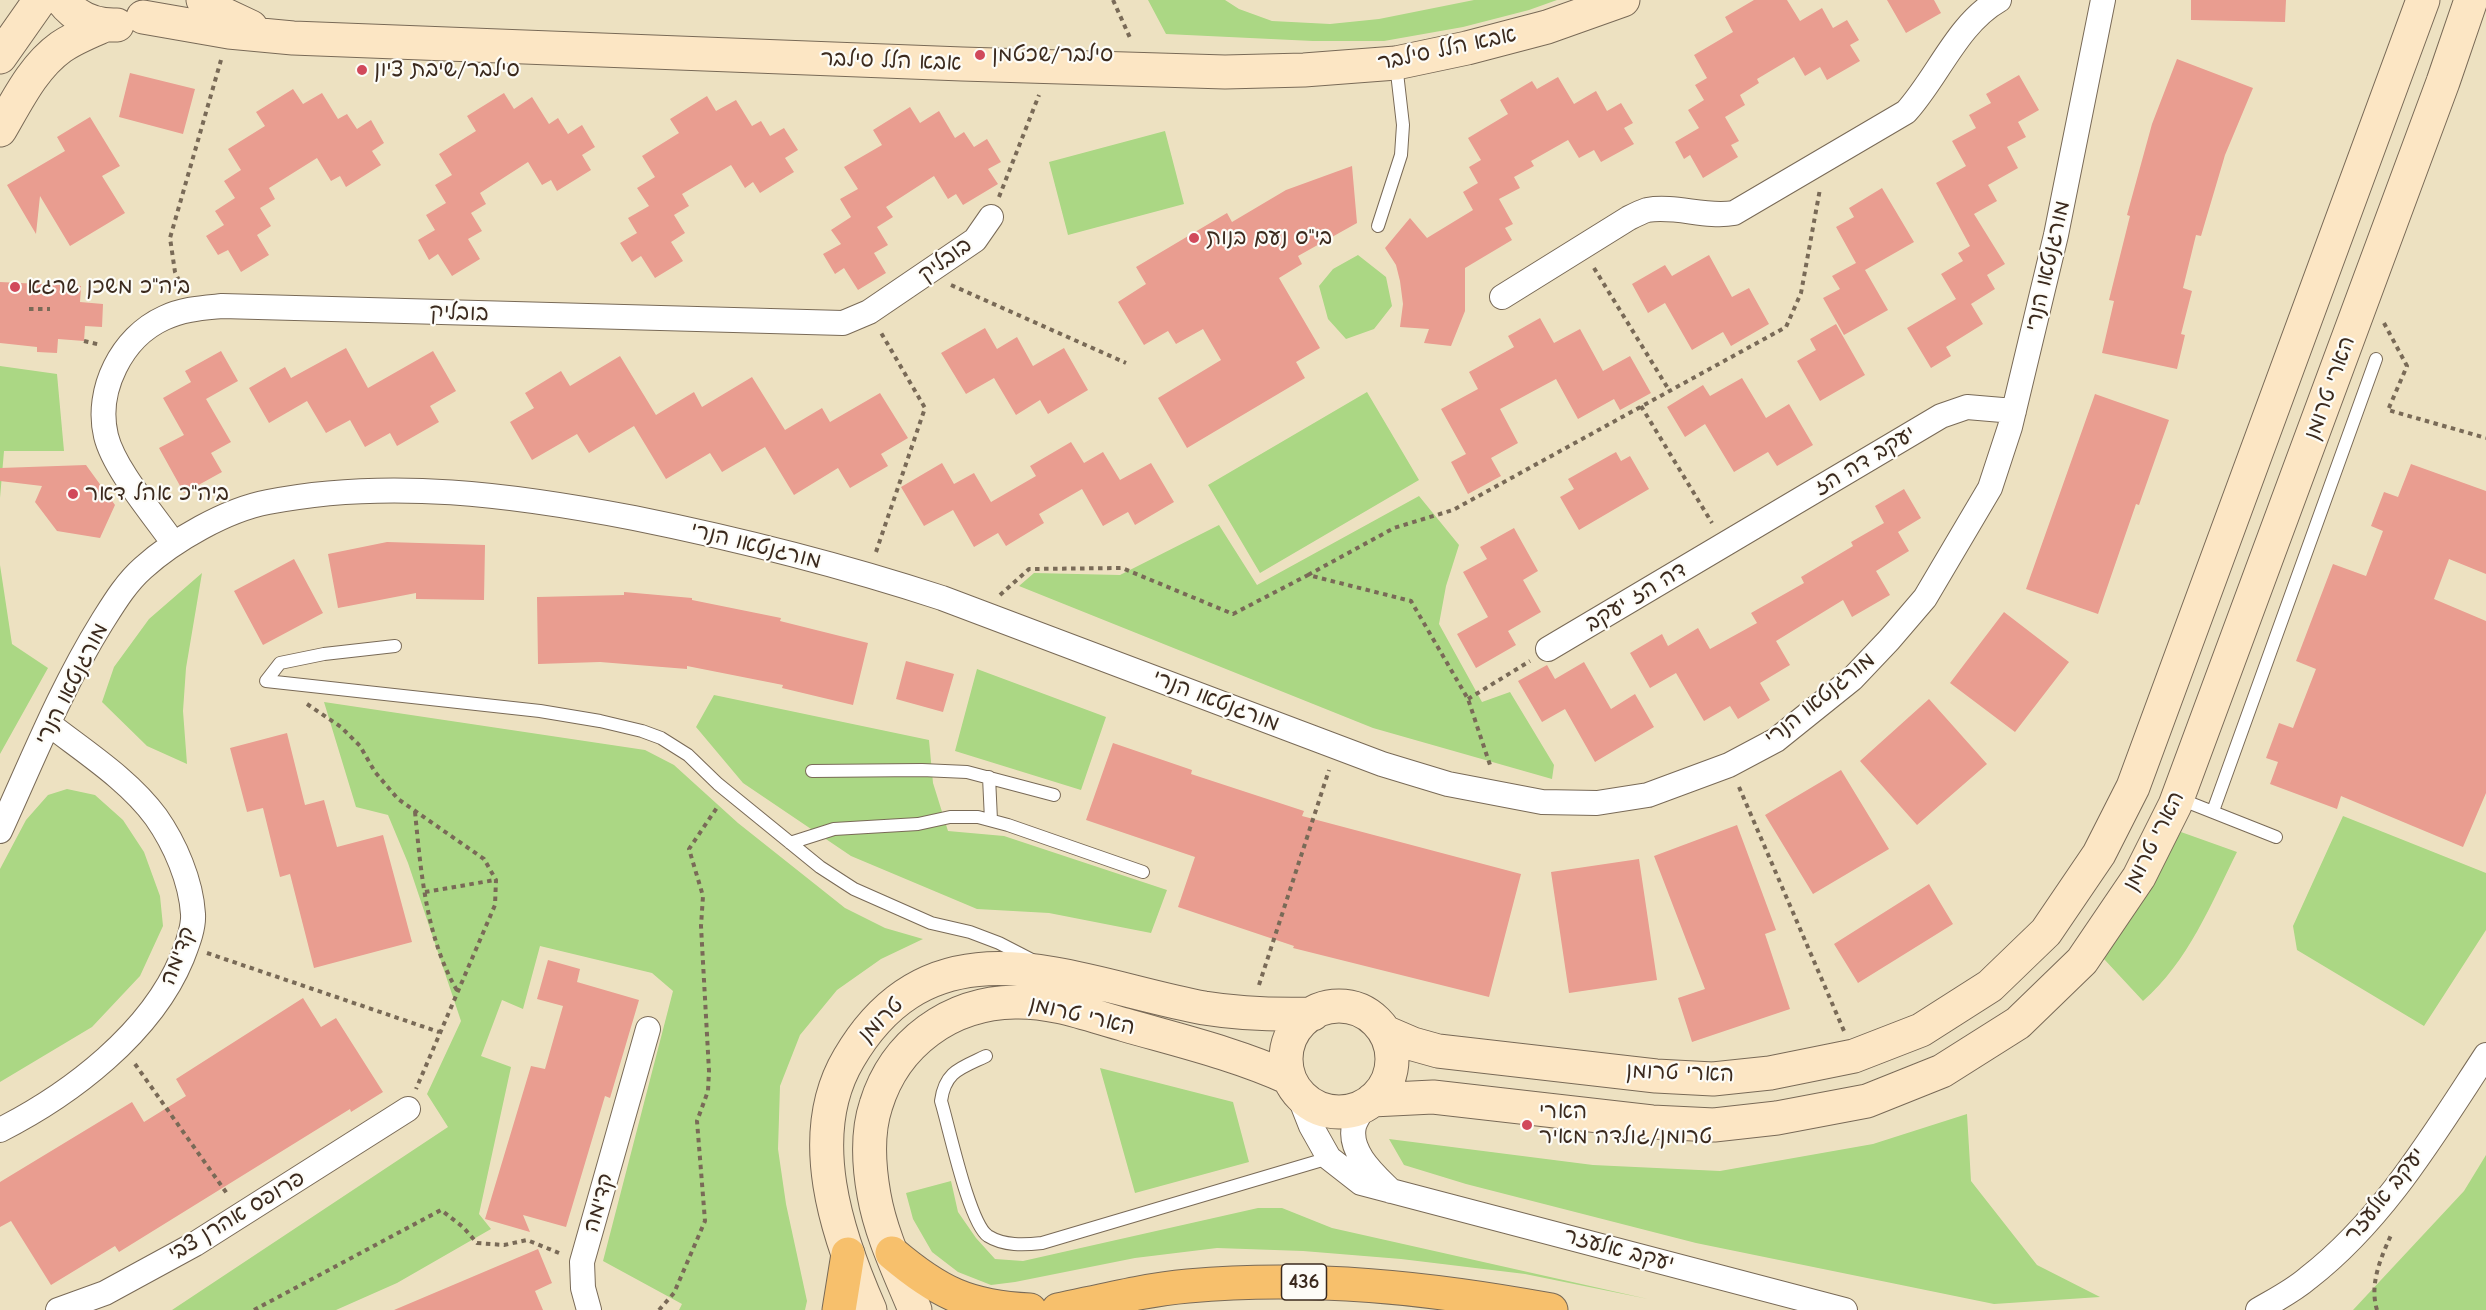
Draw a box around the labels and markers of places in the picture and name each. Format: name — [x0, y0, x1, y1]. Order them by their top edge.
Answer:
place label: סילבר/שכטמן — [992, 42, 1113, 68]
marker: סילבר/שכטמן — [973, 48, 987, 62]
place label: סילבר/שיבת ציון — [374, 57, 520, 83]
marker: סילבר/שיבת ציון — [355, 63, 369, 77]
place label: בי"ס נעם בנות — [1206, 225, 1332, 251]
marker: בי"ס נעם בנות — [1187, 231, 1201, 245]
place label: ביה"כ משכן שרגא — [27, 274, 190, 300]
marker: ביה"כ משכן שרגא — [8, 280, 22, 294]
place label: ביה"כ אהל דאר — [85, 481, 229, 507]
marker: ביה"כ אהל דאר — [66, 487, 80, 501]
place label: הארי טרומן/גולדה מאיר — [1539, 1099, 1712, 1150]
marker: הארי טרומן/גולדה מאיר — [1520, 1118, 1534, 1132]

